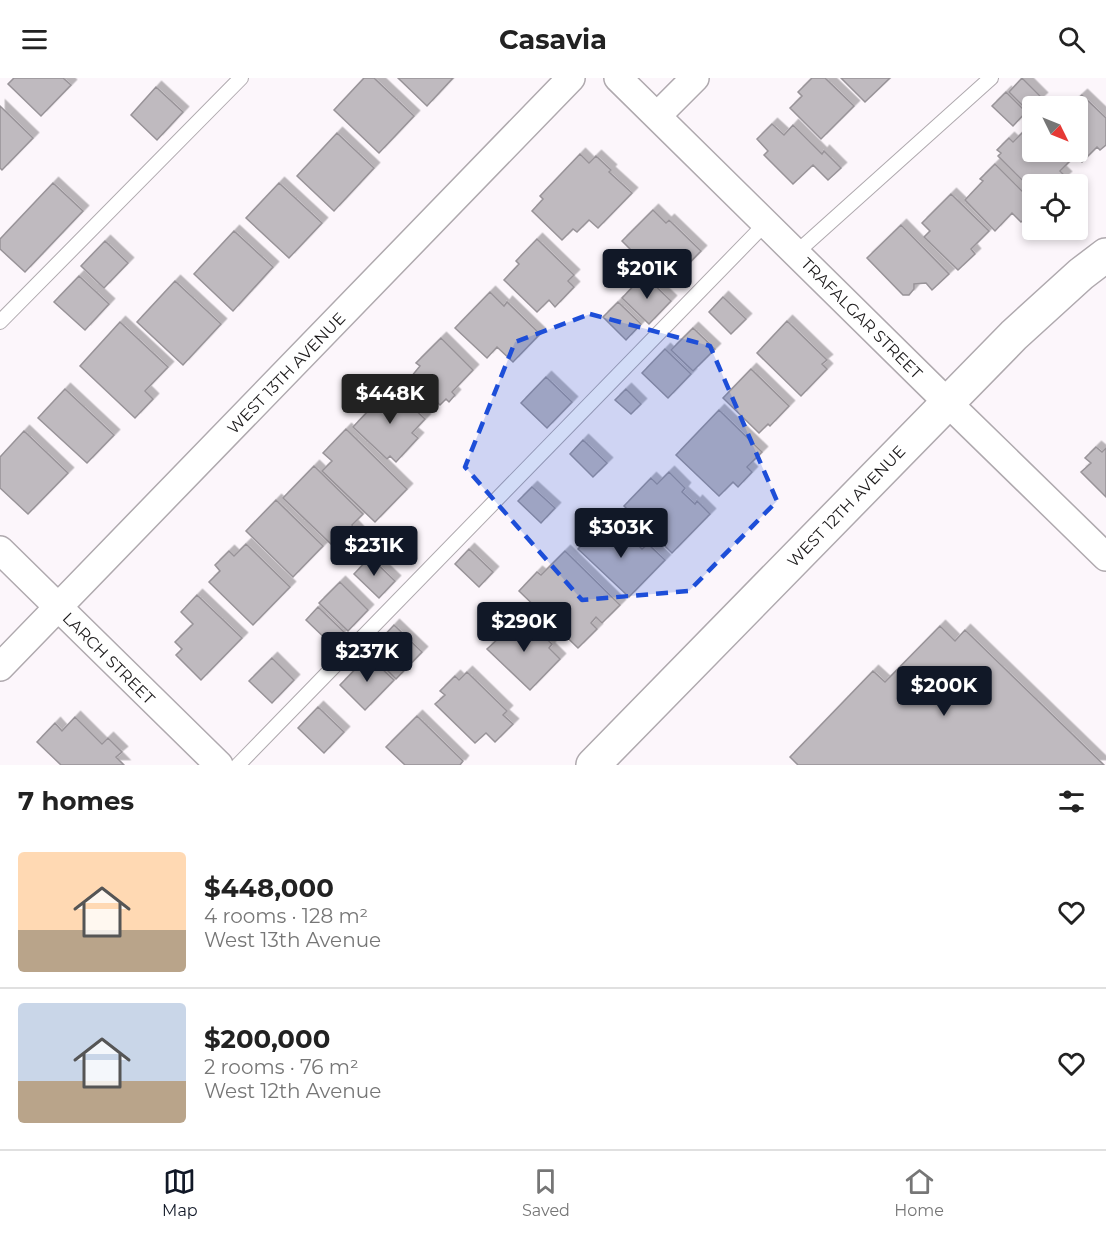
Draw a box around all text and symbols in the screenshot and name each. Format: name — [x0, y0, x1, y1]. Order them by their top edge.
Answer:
icon: menu — [18, 23, 51, 56]
text: Casavia — [499, 23, 607, 56]
icon: search — [1055, 23, 1088, 56]
north arrow — [1022, 96, 1088, 162]
map controls — [1022, 96, 1088, 240]
button: locate — [1022, 174, 1088, 240]
pin: $201K — [605, 249, 689, 300]
street label: TRAFALGAR STREET — [797, 254, 927, 383]
text: $201K — [617, 256, 677, 280]
street label: WEST 13TH AVENUE — [224, 309, 349, 438]
pin: $448K — [348, 374, 432, 425]
text: $448K — [356, 381, 424, 405]
street label: WEST 12TH AVENUE — [783, 442, 909, 571]
pin: $303K — [579, 508, 663, 559]
text: $303K — [589, 515, 653, 539]
pin: $231K — [332, 526, 416, 577]
text: $231K — [344, 533, 404, 557]
pin: $290K — [482, 602, 566, 653]
street label: LARCH STREET — [59, 608, 159, 709]
text: $290K — [491, 609, 557, 633]
pin: $237K — [325, 632, 409, 683]
text: $237K — [335, 639, 399, 663]
pin: $200K — [902, 666, 986, 717]
text: $200K — [911, 673, 977, 697]
text: 7 homes — [18, 785, 134, 817]
icon: filters — [1055, 785, 1088, 818]
text: $448,000 — [204, 872, 334, 904]
icon: home — [66, 876, 138, 948]
icon: heart — [1055, 896, 1088, 929]
text: 4 rooms · 128 m² — [204, 904, 368, 928]
text: West 13th Avenue — [204, 928, 381, 952]
text: $200,000 — [204, 1023, 330, 1055]
icon: home — [66, 1027, 138, 1099]
icon: heart — [1055, 1047, 1088, 1080]
text: 2 rooms · 76 m² — [204, 1055, 359, 1079]
text: West 12th Avenue — [204, 1079, 381, 1103]
tab: Map — [162, 1165, 198, 1220]
tab: Saved — [522, 1165, 570, 1220]
tab: Home — [894, 1165, 944, 1220]

